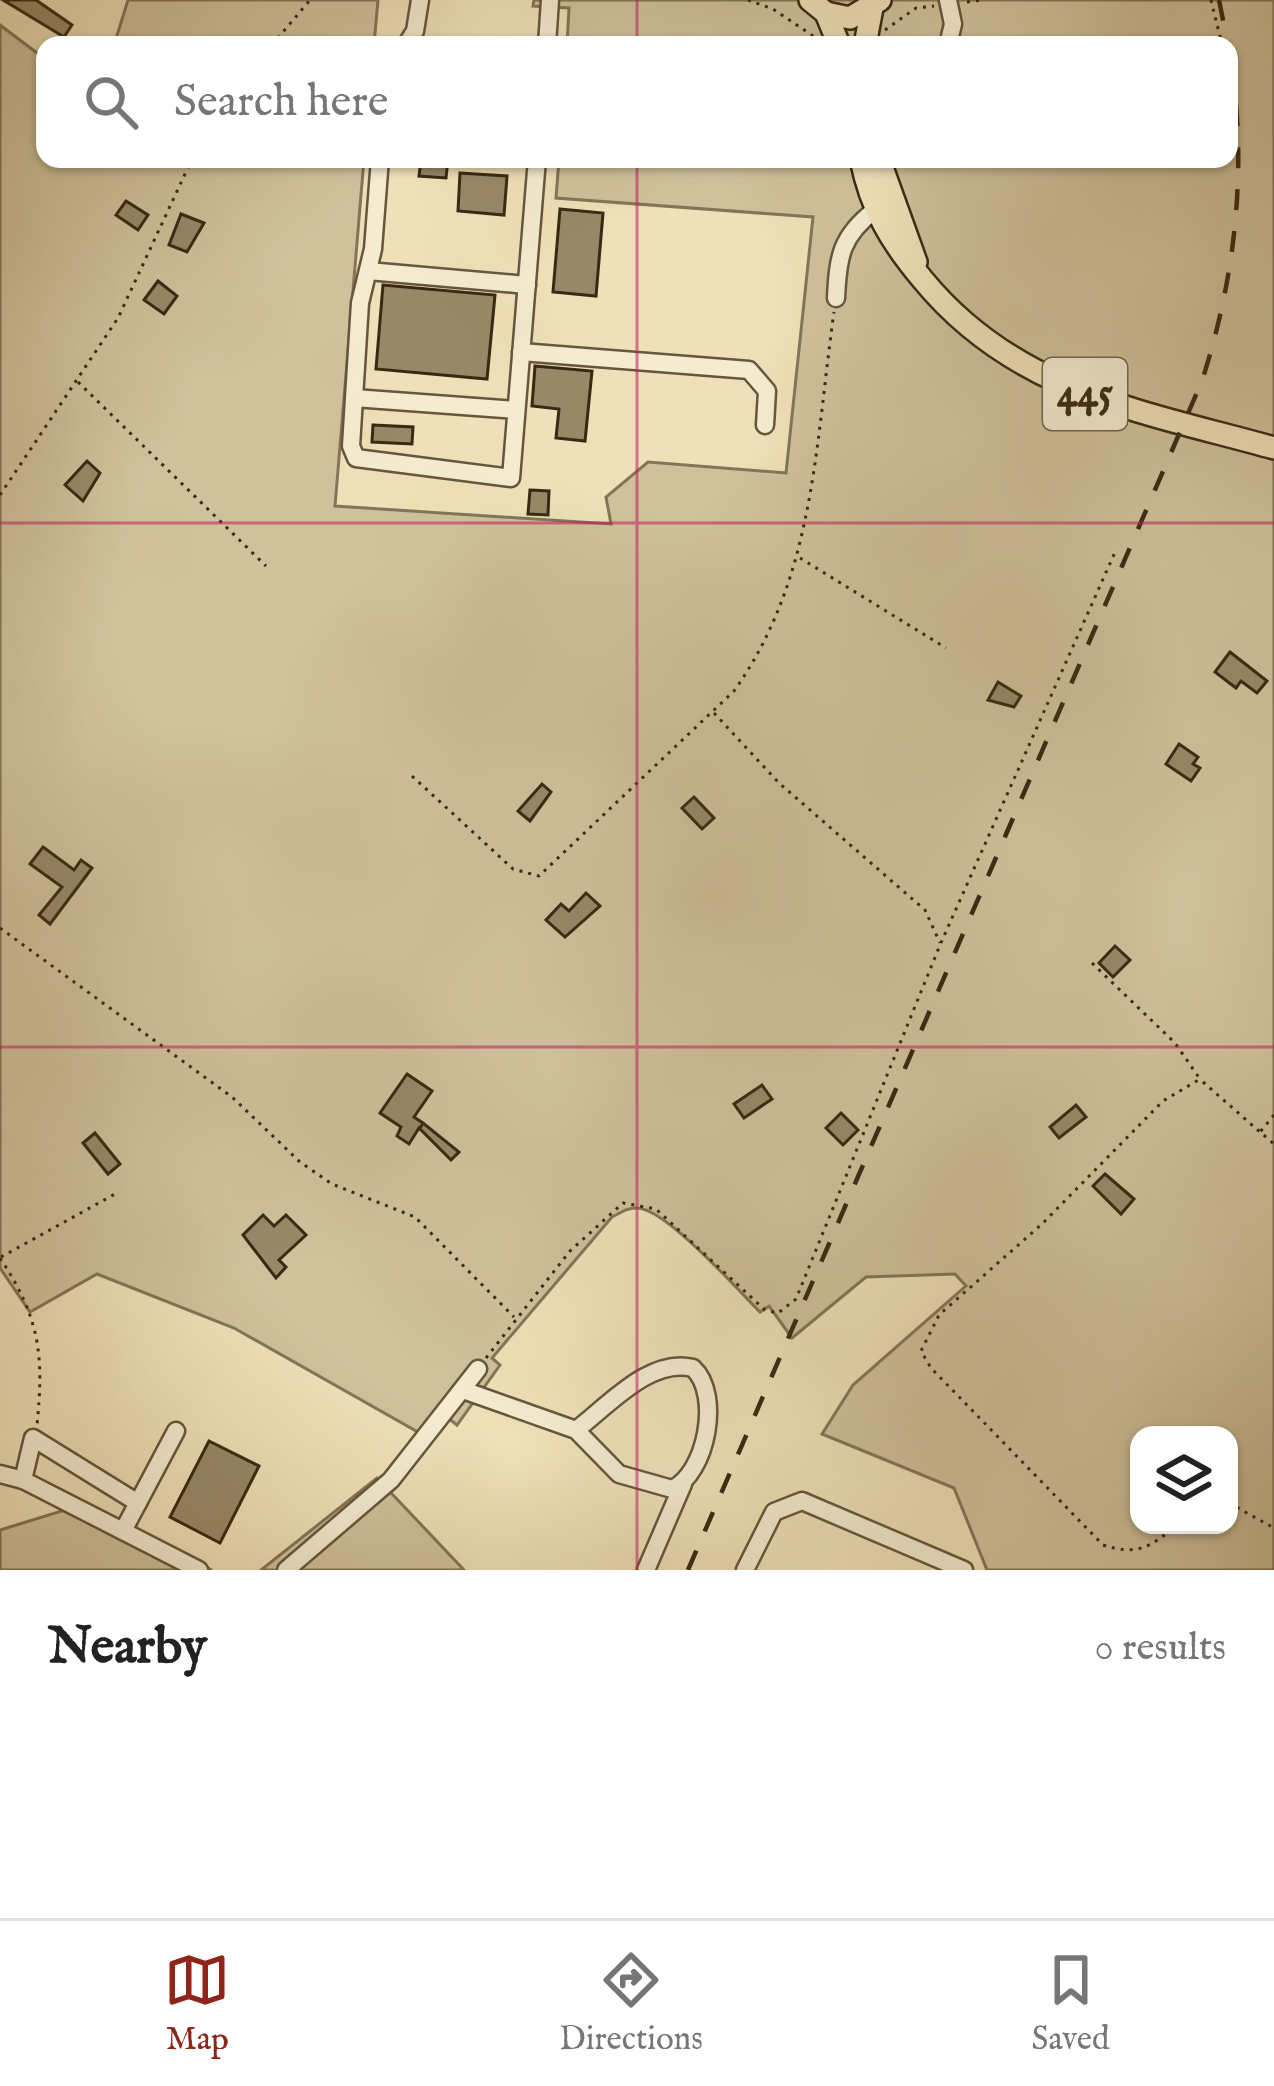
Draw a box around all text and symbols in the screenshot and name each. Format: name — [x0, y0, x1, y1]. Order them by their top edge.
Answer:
search box — [36, 36, 1238, 168]
icon: search — [78, 69, 144, 135]
text: Search here — [174, 74, 388, 131]
road number: 445 — [1043, 358, 1127, 430]
map controls — [1130, 1426, 1238, 1534]
button: layers — [1130, 1426, 1238, 1534]
text: Nearby — [48, 1616, 207, 1681]
text: 0 results — [1094, 1624, 1226, 1673]
tab: Map — [164, 1947, 230, 2061]
tab: Directions — [559, 1947, 703, 2061]
tab: Saved — [1032, 1947, 1110, 2061]

